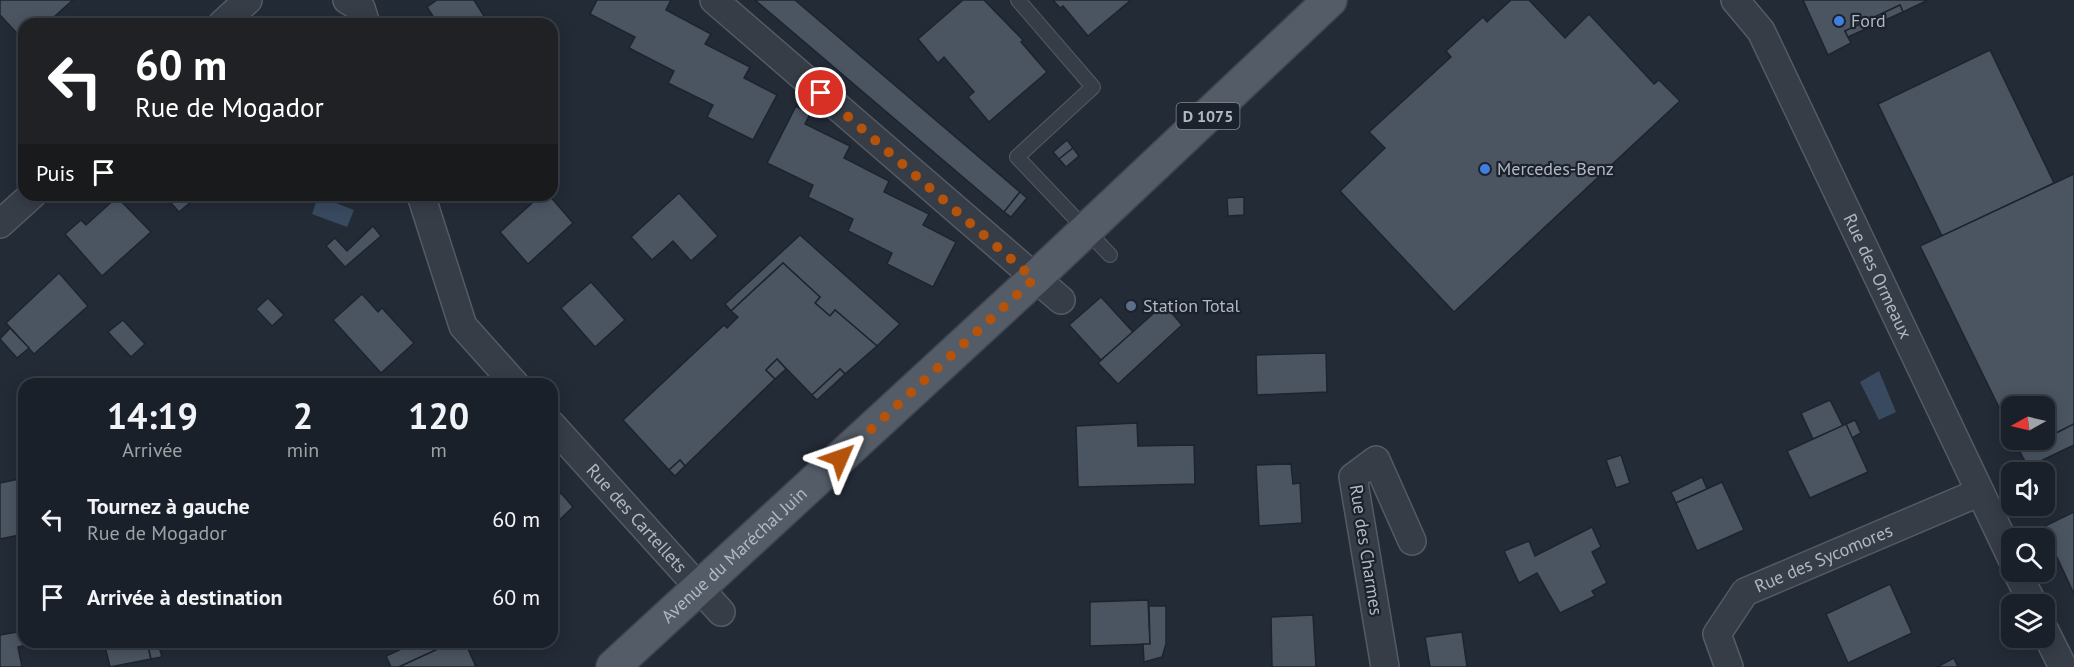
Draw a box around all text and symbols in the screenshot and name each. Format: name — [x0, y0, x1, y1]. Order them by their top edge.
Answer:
place label: Ford — [1851, 9, 1886, 32]
marker: Ford — [1832, 14, 1846, 28]
text: 60 m — [135, 37, 227, 92]
icon: left — [36, 42, 114, 120]
pin — [795, 67, 846, 118]
icon: arrive — [804, 76, 837, 109]
text: Rue de Mogador — [135, 90, 324, 124]
road number: D 1075 — [1176, 103, 1240, 129]
icon: arrive — [87, 156, 120, 189]
place label: Mercedes-Benz — [1497, 157, 1614, 180]
text: Puis — [36, 159, 75, 187]
marker: Mercedes-Benz — [1478, 162, 1492, 176]
street label: Rue des Ormeaux — [1839, 210, 1918, 342]
place label: Station Total — [1143, 294, 1241, 317]
marker: Station Total — [1124, 299, 1138, 313]
text: 14:19 — [107, 392, 198, 439]
text: 2 — [293, 392, 313, 439]
text: 120 — [408, 392, 469, 439]
north arrow — [2001, 396, 2055, 450]
map controls — [2001, 396, 2055, 648]
position arrow — [808, 426, 872, 490]
text: Arrivée — [122, 437, 182, 463]
text: min — [287, 437, 319, 463]
text: m — [431, 437, 447, 463]
street label: Rue des Cartellets — [582, 459, 692, 578]
button: sound — [2001, 462, 2055, 516]
street label: Avenue du Maréchal Juin — [656, 482, 812, 628]
street label: Rue des Charmes — [1345, 483, 1388, 617]
text: Tournez à gauche — [87, 492, 250, 520]
icon: left — [36, 503, 69, 536]
text: 60 m — [492, 505, 540, 533]
street label: Rue des Sycomores — [1751, 519, 1896, 598]
text: Rue de Mogador — [87, 520, 227, 546]
button: search — [2001, 528, 2055, 582]
icon: arrive — [36, 581, 69, 614]
text: Arrivée à destination — [87, 583, 283, 611]
text: 60 m — [492, 583, 540, 611]
button: layers — [2001, 594, 2055, 648]

